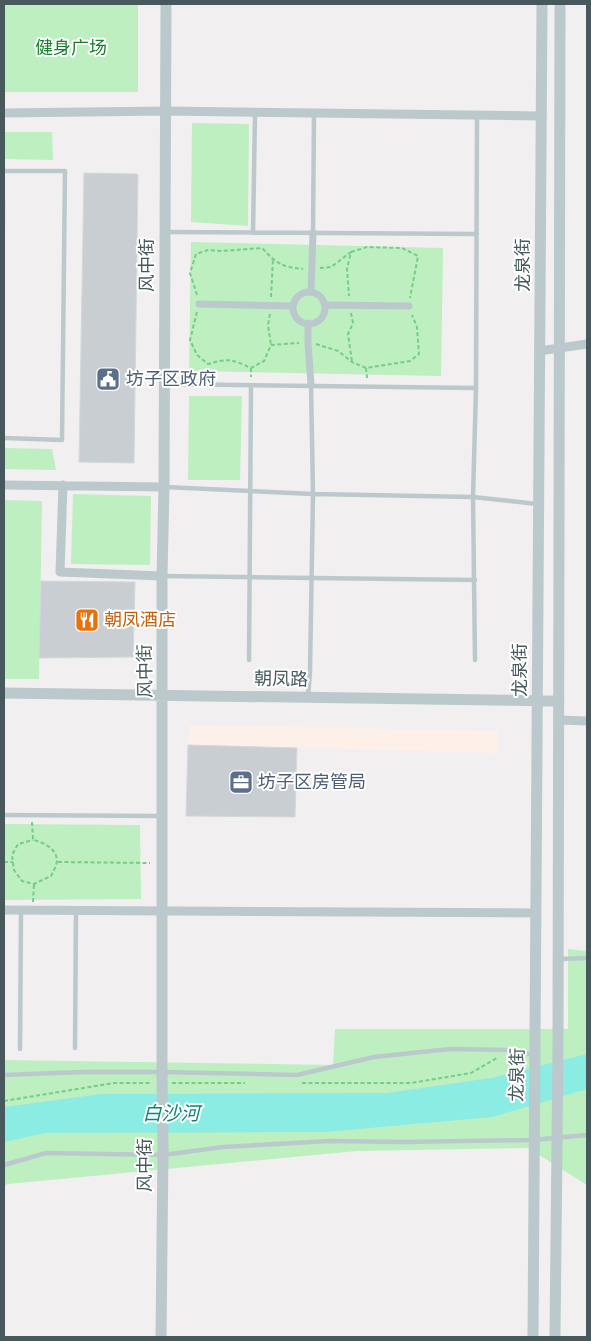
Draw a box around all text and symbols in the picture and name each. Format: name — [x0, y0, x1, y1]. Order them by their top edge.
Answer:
park label: 健身广场 — [35, 35, 107, 59]
street label: 风中街 — [134, 238, 158, 292]
street label: 龙泉街 — [510, 238, 534, 292]
public building icon: 坊子区政府 — [95, 366, 121, 392]
place label: 坊子区政府 — [126, 366, 216, 390]
restaurant icon: 朝凤酒店 — [74, 607, 100, 633]
place label: 朝凤酒店 — [104, 607, 176, 631]
street label: 龙泉街 — [507, 643, 531, 697]
street label: 风中街 — [132, 644, 156, 698]
street label: 朝凤路 — [254, 666, 308, 690]
office icon: 坊子区房管局 — [228, 769, 254, 795]
place label: 坊子区房管局 — [258, 769, 366, 793]
street label: 龙泉街 — [504, 1048, 528, 1102]
water label: 白沙河 — [142, 1100, 203, 1126]
street label: 风中街 — [132, 1138, 156, 1192]

